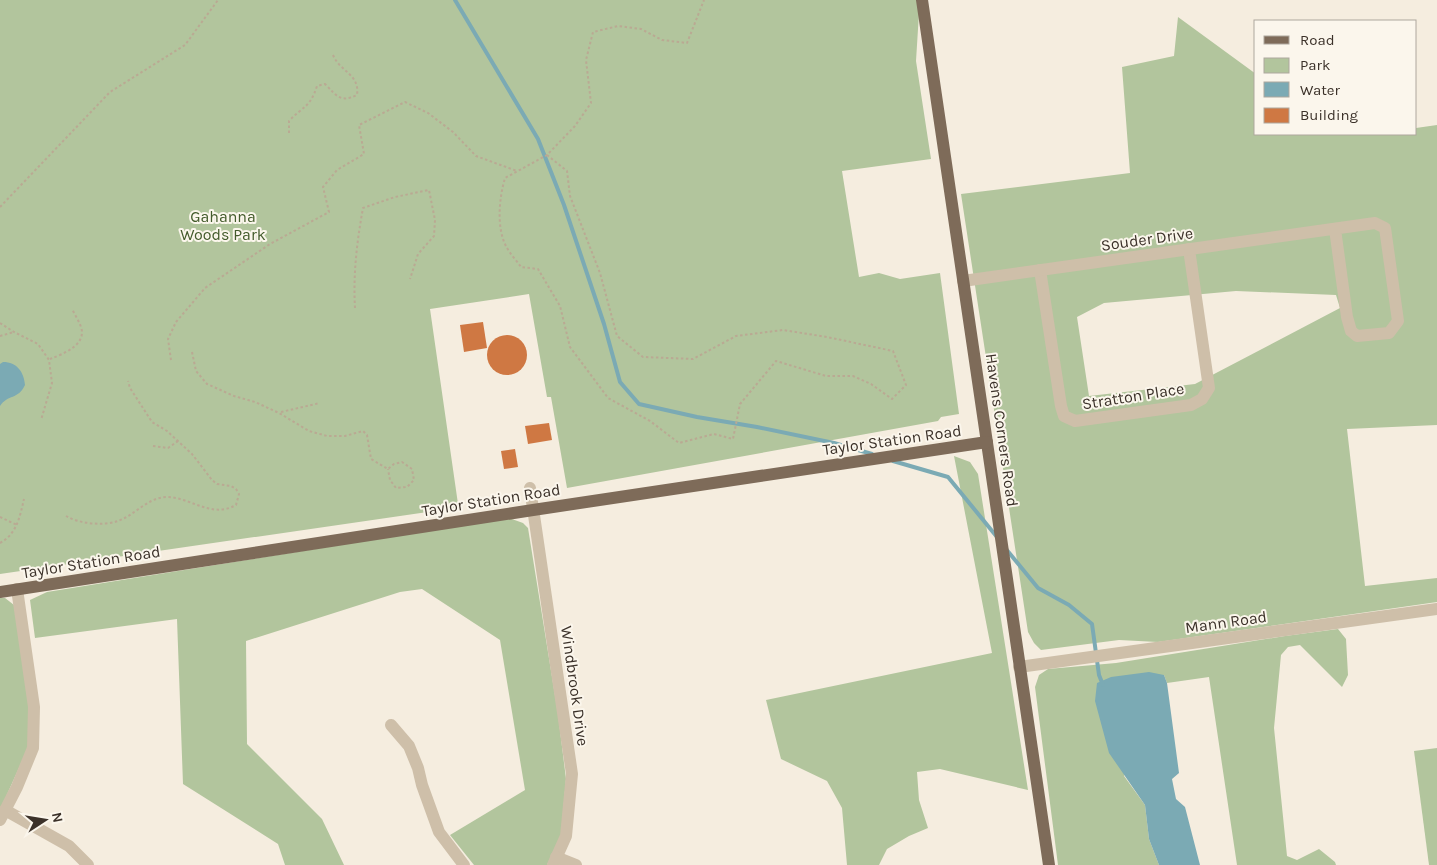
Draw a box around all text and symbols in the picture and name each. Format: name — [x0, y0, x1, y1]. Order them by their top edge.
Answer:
legend — [1254, 20, 1417, 135]
text: Road — [1300, 31, 1335, 49]
text: Park — [1300, 56, 1330, 74]
text: Water — [1300, 81, 1341, 99]
text: Building — [1300, 106, 1358, 124]
park label: Gahanna Woods Park — [180, 207, 266, 244]
street label: Souder Drive — [1100, 223, 1194, 255]
street label: Havens Corners Road — [982, 352, 1022, 508]
street label: Stratton Place — [1081, 379, 1185, 413]
street label: Taylor Station Road — [821, 421, 963, 459]
street label: Taylor Station Road — [420, 480, 562, 520]
street label: Taylor Station Road — [20, 542, 162, 582]
street label: Mann Road — [1184, 607, 1268, 637]
street label: Windbrook Drive — [557, 625, 593, 747]
north arrow — [20, 795, 70, 845]
text: N — [48, 811, 67, 824]

